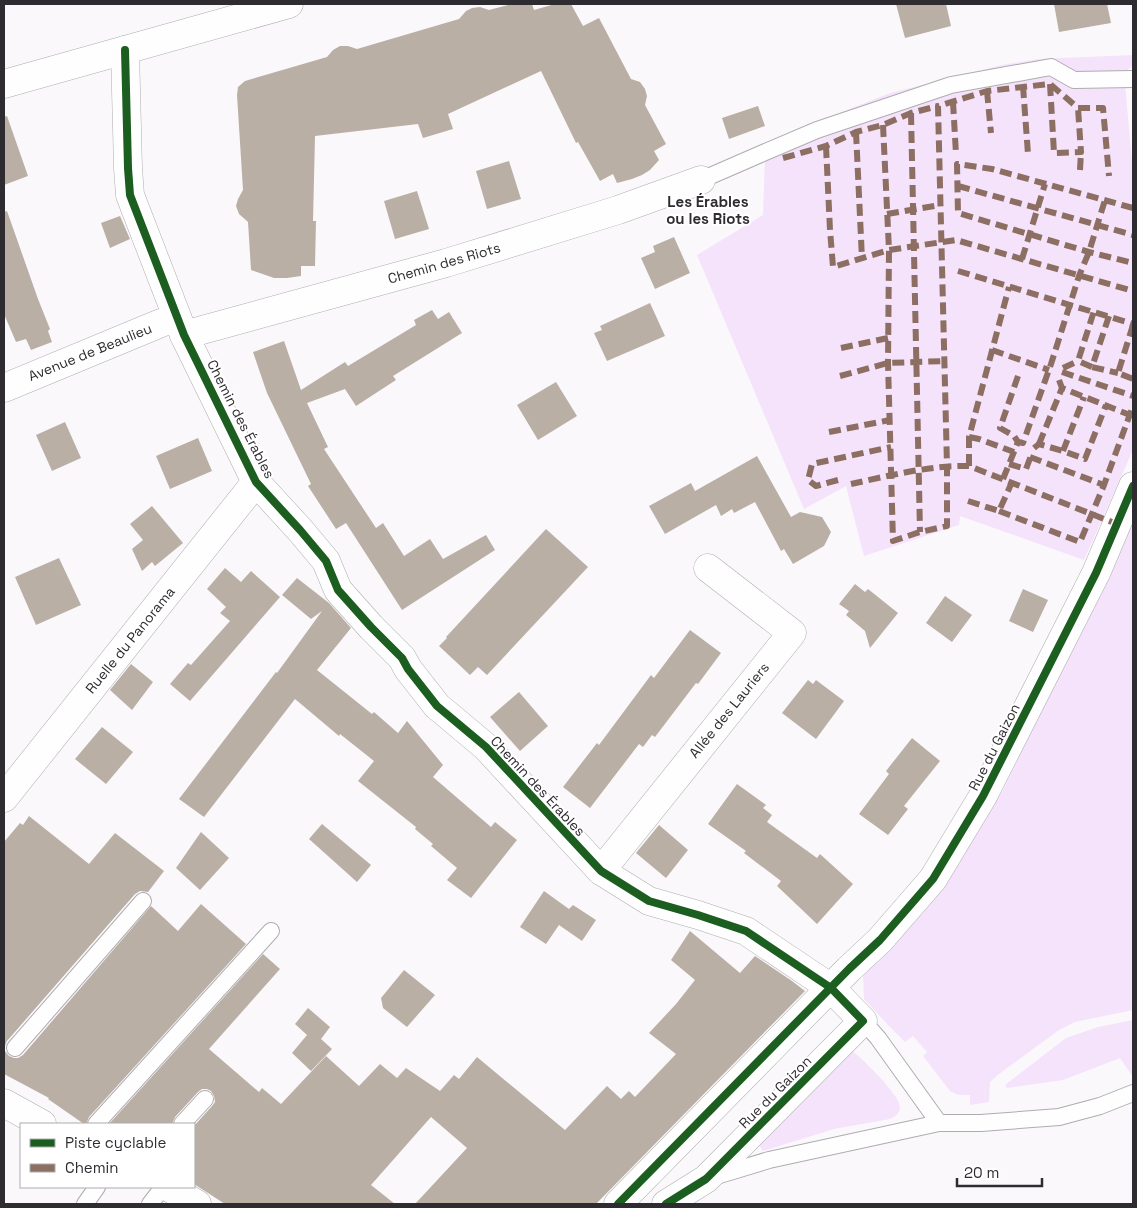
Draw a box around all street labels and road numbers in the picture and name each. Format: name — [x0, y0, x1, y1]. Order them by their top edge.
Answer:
street label: Chemin des Riots — [386, 238, 502, 288]
street label: Avenue de Beaulieu — [26, 319, 154, 385]
street label: Chemin des Érables — [203, 357, 279, 481]
street label: Ruelle du Panorama — [81, 583, 179, 697]
street label: Allée des Lauriers — [685, 659, 773, 761]
street label: Rue du Gaizon — [964, 700, 1024, 794]
street label: Chemin des Érables — [487, 732, 589, 840]
street label: Rue du Gaizon — [735, 1052, 815, 1132]

